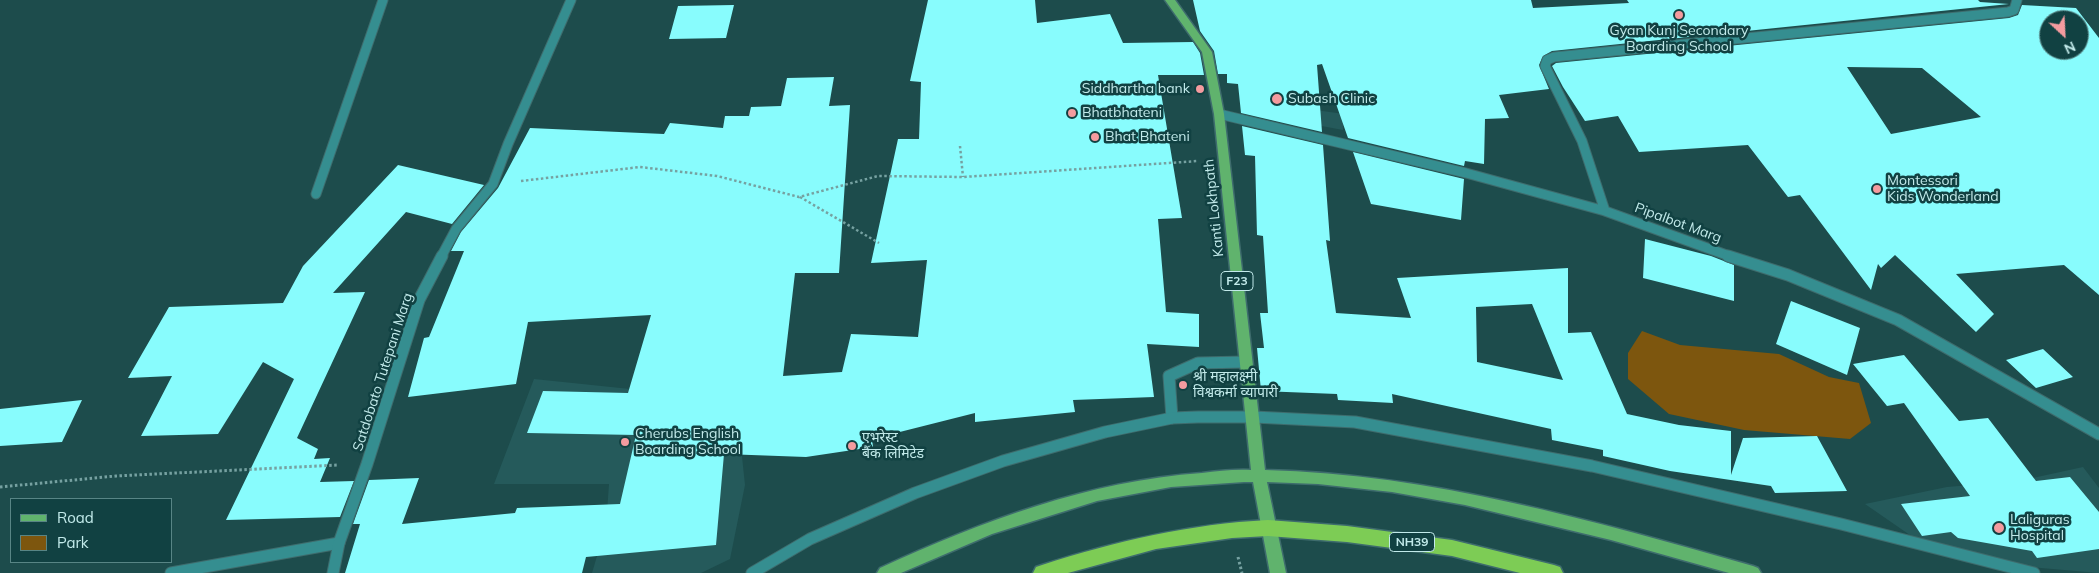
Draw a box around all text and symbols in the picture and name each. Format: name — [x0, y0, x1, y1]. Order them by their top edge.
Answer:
marker: Gyan Kunj Secondary Boarding School — [1673, 9, 1685, 21]
north arrow — [2039, 10, 2089, 60]
place label: Gyan Kunj Secondary Boarding School — [1610, 23, 1748, 56]
text: N — [2061, 37, 2079, 58]
place label: Siddhartha bank — [1082, 81, 1190, 97]
marker: Siddhartha bank — [1194, 83, 1206, 95]
place label: Subash Clinic — [1288, 91, 1375, 107]
marker: Subash Clinic — [1270, 92, 1284, 106]
place label: Bhatbhateni — [1082, 105, 1162, 121]
marker: Bhatbhateni — [1066, 107, 1078, 119]
place label: Bhat Bhateni — [1105, 129, 1190, 145]
marker: Bhat Bhateni — [1089, 131, 1101, 143]
street label: Kanti Lokhpath — [1201, 158, 1227, 258]
place label: Montessori Kids Wonderland — [1887, 173, 1999, 206]
marker: Montessori Kids Wonderland — [1871, 183, 1883, 195]
street label: Pipalbot Marg — [1632, 199, 1724, 247]
road number: F23 — [1221, 272, 1253, 290]
street label: Satdobato Tutepani Marg — [349, 291, 417, 453]
place label: श्री महालक्ष्मी विश्वकर्मा व्यापारी — [1193, 369, 1278, 402]
marker: श्री महालक्ष्मी विश्वकर्मा व्यापारी — [1177, 379, 1189, 391]
place label: Cherubs English Boarding School — [635, 426, 741, 458]
place label: एभरेस्ट बैंक लिमिटेड — [862, 430, 924, 462]
marker: Cherubs English Boarding School — [619, 436, 631, 448]
marker: एभरेस्ट बैंक लिमिटेड — [846, 440, 858, 452]
legend — [10, 498, 172, 563]
text: Road — [57, 508, 94, 527]
place label: Laliguras Hospital — [2010, 512, 2070, 544]
marker: Laliguras Hospital — [1992, 521, 2006, 535]
road number: NH39 — [1390, 532, 1434, 552]
text: Park — [57, 533, 89, 552]

